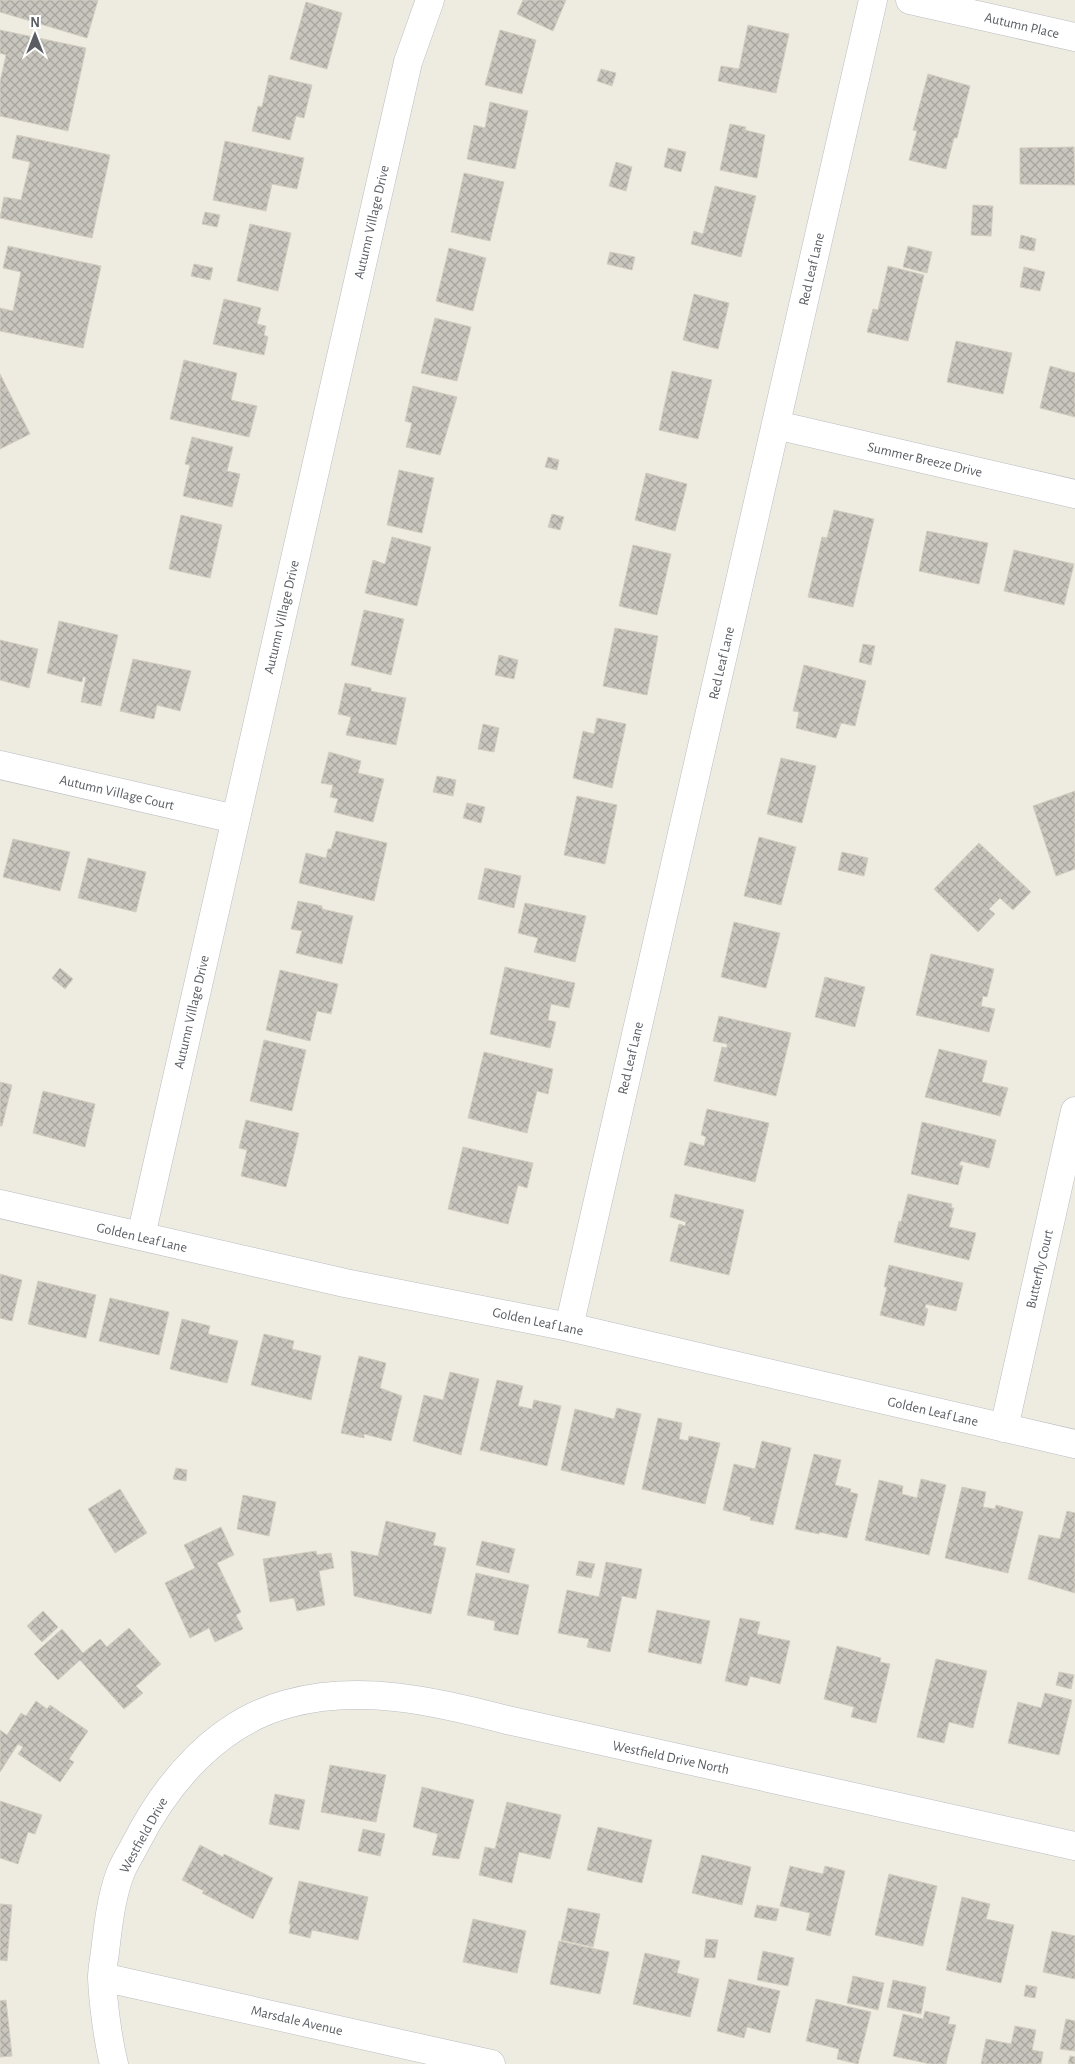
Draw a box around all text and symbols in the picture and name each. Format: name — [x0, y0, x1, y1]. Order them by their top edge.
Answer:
north arrow — [10, 10, 60, 60]
street label: Autumn Place — [983, 11, 1060, 41]
text: N — [30, 16, 40, 30]
street label: Autumn Village Drive — [352, 164, 392, 281]
street label: Red Leaf Lane — [797, 232, 827, 307]
street label: Summer Breeze Drive — [866, 440, 984, 480]
street label: Autumn Village Drive — [262, 559, 302, 676]
street label: Red Leaf Lane — [707, 626, 737, 701]
street label: Autumn Village Court — [58, 773, 176, 813]
street label: Autumn Village Drive — [172, 954, 212, 1071]
street label: Red Leaf Lane — [616, 1021, 646, 1096]
street label: Golden Leaf Lane — [95, 1221, 188, 1255]
street label: Butterfly Court — [1024, 1228, 1056, 1310]
street label: Golden Leaf Lane — [491, 1306, 584, 1338]
street label: Golden Leaf Lane — [886, 1395, 979, 1429]
street label: Westfield Drive North — [611, 1739, 730, 1777]
street label: Westfield Drive — [117, 1795, 170, 1876]
street label: Marsdale Avenue — [250, 2004, 344, 2038]

